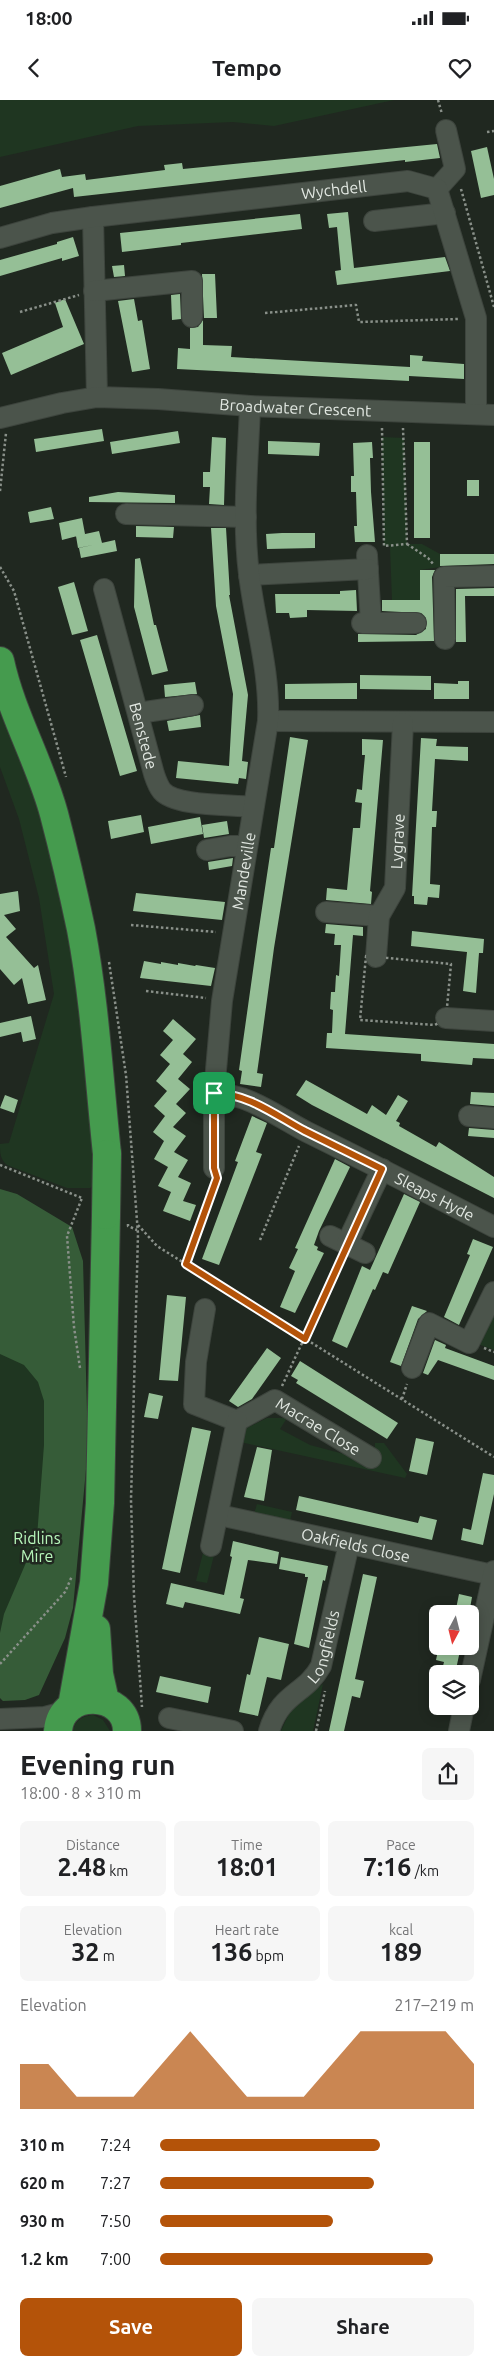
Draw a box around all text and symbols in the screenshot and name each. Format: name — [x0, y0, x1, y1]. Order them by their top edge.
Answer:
text: 18:00 — [25, 7, 73, 29]
icon: back — [20, 54, 48, 82]
icon: heart — [446, 54, 474, 82]
text: Tempo — [212, 55, 282, 80]
street label: Wychdell — [300, 177, 368, 202]
street label: Broadwater Crescent — [219, 395, 372, 419]
street label: Benstede — [126, 700, 161, 771]
street label: Lygrave — [387, 813, 408, 870]
street label: Mandeville — [228, 831, 259, 911]
pin — [193, 1072, 235, 1114]
icon: arrive — [200, 1079, 228, 1107]
street label: Sleaps Hyde — [392, 1169, 477, 1224]
street label: Macrae Close — [273, 1394, 364, 1459]
street label: Oakfields Close — [300, 1524, 412, 1566]
park label: Ridlins Mire — [13, 1529, 61, 1565]
north arrow — [429, 1605, 479, 1655]
map controls — [429, 1605, 479, 1715]
street label: Longfields — [303, 1608, 343, 1687]
button: layers — [429, 1665, 479, 1715]
button: share — [422, 1748, 474, 1800]
text: Evening run — [20, 1749, 175, 1780]
text: 18:00 · 8 × 310 m — [20, 1784, 141, 1802]
text: Distance — [66, 1837, 120, 1853]
text: Time — [231, 1837, 263, 1853]
text: Pace — [386, 1837, 416, 1853]
text: 2.48 — [58, 1853, 106, 1881]
text: 18:01 — [216, 1853, 278, 1881]
text: 7:16 — [363, 1853, 411, 1881]
text: km — [106, 1863, 128, 1879]
text: /km — [411, 1863, 439, 1879]
text: Elevation — [64, 1922, 122, 1938]
text: Heart rate — [215, 1922, 279, 1938]
text: kcal — [389, 1922, 413, 1938]
text: 32 — [71, 1938, 99, 1966]
text: 136 — [210, 1938, 252, 1966]
text: 189 — [380, 1938, 422, 1966]
text: m — [99, 1948, 115, 1964]
text: bpm — [252, 1948, 284, 1964]
text: Elevation — [20, 1996, 87, 2014]
text: 217–219 m — [394, 1996, 474, 2014]
text: 310 m — [20, 2136, 65, 2154]
text: 7:24 — [100, 2136, 131, 2154]
text: 620 m — [20, 2174, 65, 2192]
text: 7:27 — [100, 2174, 131, 2192]
text: 930 m — [20, 2212, 65, 2230]
text: 7:50 — [100, 2212, 131, 2230]
text: 1.2 km — [20, 2250, 69, 2268]
text: 7:00 — [100, 2250, 131, 2268]
button: Save — [20, 2298, 242, 2356]
button: Share — [252, 2298, 474, 2356]

